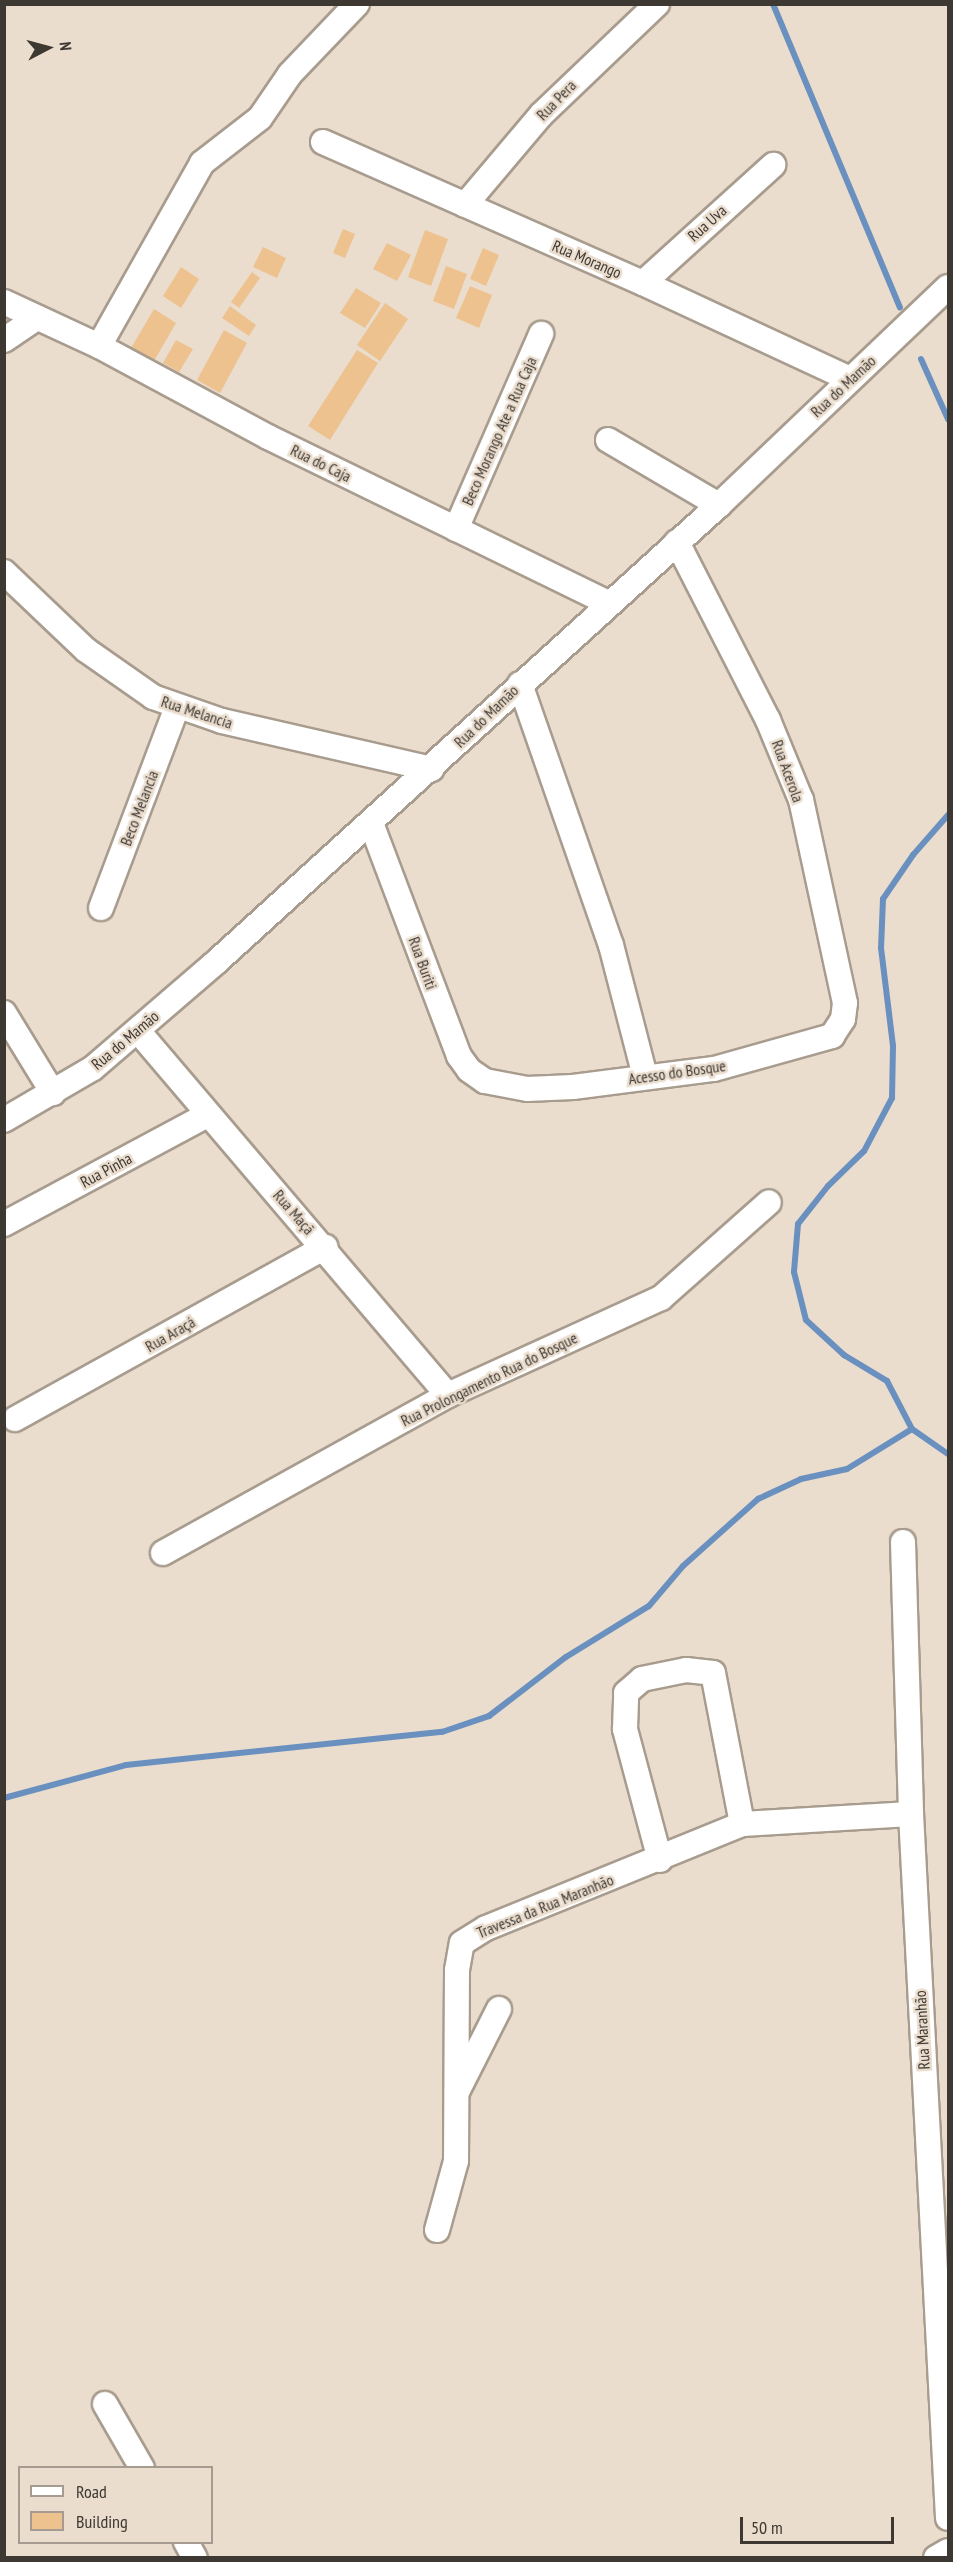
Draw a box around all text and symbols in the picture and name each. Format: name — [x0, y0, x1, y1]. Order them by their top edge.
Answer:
north arrow — [18, 18, 78, 78]
text: N — [56, 41, 76, 51]
street label: Rua Pera — [532, 76, 580, 124]
street label: Rua Uva — [684, 201, 730, 245]
street label: Rua Morango — [550, 236, 624, 282]
street label: Rua do Mamão — [806, 351, 880, 421]
street label: Beco Morango Ate a Rua Caja — [457, 354, 541, 508]
street label: Rua do Caja — [288, 440, 354, 486]
street label: Rua do Mamão — [450, 681, 522, 751]
street label: Rua Melancia — [159, 691, 235, 733]
street label: Rua Acerola — [768, 737, 808, 805]
street label: Beco Melancia — [116, 768, 162, 848]
street label: Rua Buriti — [405, 934, 441, 992]
street label: Rua do Mamão — [87, 1006, 163, 1074]
street label: Acesso do Bosque — [627, 1056, 727, 1088]
street label: Rua Pinha — [77, 1148, 135, 1192]
street label: Rua Maçã — [269, 1186, 319, 1238]
street label: Rua Araçá — [141, 1312, 199, 1356]
street label: Rua Prolongamento Rua do Bosque — [398, 1328, 580, 1430]
street label: Travessa da Rua Maranhão — [474, 1870, 616, 1942]
street label: Rua Maranhão — [910, 1990, 934, 2070]
legend — [18, 2466, 213, 2544]
text: Road — [76, 2480, 107, 2503]
scale bar — [743, 2505, 898, 2543]
text: Building — [76, 2510, 128, 2533]
text: 50 m — [751, 2516, 783, 2539]

